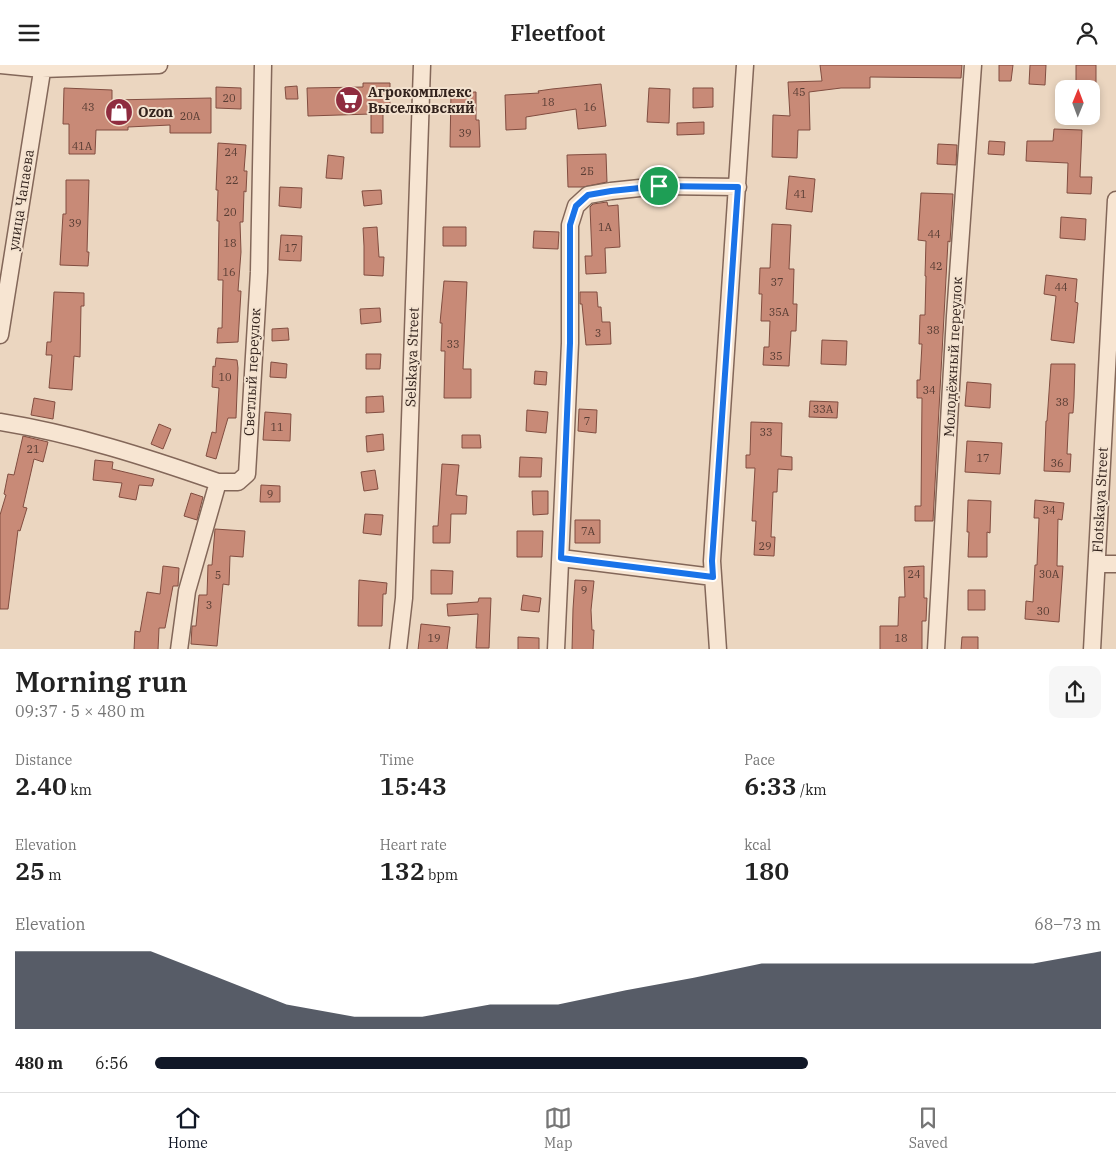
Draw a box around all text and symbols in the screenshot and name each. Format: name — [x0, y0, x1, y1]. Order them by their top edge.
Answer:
text: Fleetfoot — [511, 18, 605, 47]
icon: menu — [15, 19, 43, 47]
icon: person — [1073, 19, 1101, 47]
north arrow — [1055, 80, 1100, 125]
map controls — [1055, 80, 1100, 125]
place label: Агрокомплекс Выселковский — [368, 83, 475, 117]
supermarket icon: Агрокомплекс Выселковский — [334, 85, 364, 115]
house number: 45 — [792, 85, 806, 99]
house number: 20 — [222, 91, 236, 105]
house number: 18 — [541, 95, 555, 109]
shop icon: Ozon — [104, 97, 134, 127]
house number: 43 — [81, 100, 95, 114]
house number: 16 — [583, 100, 597, 114]
place label: Ozon — [138, 103, 173, 121]
house number: 20А — [180, 109, 201, 123]
house number: 39 — [458, 126, 472, 140]
house number: 41А — [72, 139, 93, 153]
house number: 24 — [224, 145, 238, 159]
street label: улица Чапаева — [4, 148, 38, 252]
house number: 2Б — [580, 164, 594, 178]
pin — [638, 165, 680, 207]
icon: arrive — [645, 172, 673, 200]
house number: 22 — [225, 173, 239, 187]
house number: 41 — [793, 187, 807, 201]
house number: 20 — [223, 205, 237, 219]
house number: 39 — [68, 216, 82, 230]
house number: 1А — [598, 220, 613, 234]
house number: 44 — [927, 227, 941, 241]
house number: 18 — [223, 236, 237, 250]
house number: 17 — [284, 241, 298, 255]
house number: 42 — [929, 259, 943, 273]
house number: 16 — [222, 265, 236, 279]
house number: 37 — [770, 275, 784, 289]
street label: Молодёжный переулок — [940, 276, 966, 438]
house number: 44 — [1054, 280, 1068, 294]
house number: 35А — [769, 305, 790, 319]
street label: Selskaya Street — [401, 307, 423, 407]
street label: Светлый переулок — [240, 308, 264, 436]
house number: 38 — [926, 323, 940, 337]
house number: 3 — [595, 326, 601, 340]
house number: 33 — [446, 337, 460, 351]
house number: 35 — [769, 349, 783, 363]
house number: 10 — [218, 370, 232, 384]
house number: 34 — [922, 383, 936, 397]
house number: 38 — [1055, 395, 1069, 409]
house number: 33А — [813, 402, 834, 416]
house number: 7 — [584, 414, 590, 428]
house number: 11 — [270, 420, 284, 434]
house number: 33 — [759, 425, 773, 439]
house number: 21 — [26, 442, 40, 456]
street label: Flotskaya Street — [1088, 447, 1112, 553]
house number: 17 — [976, 451, 990, 465]
house number: 36 — [1050, 456, 1064, 470]
house number: 9 — [267, 487, 273, 501]
house number: 34 — [1042, 503, 1056, 517]
house number: 7А — [581, 524, 596, 538]
house number: 29 — [758, 539, 772, 553]
house number: 24 — [907, 567, 921, 581]
house number: 30А — [1039, 567, 1060, 581]
house number: 5 — [215, 568, 221, 582]
house number: 9 — [581, 583, 587, 597]
house number: 3 — [206, 598, 212, 612]
house number: 30 — [1036, 604, 1050, 618]
house number: 19 — [427, 631, 441, 645]
house number: 18 — [894, 631, 908, 645]
text: Morning run — [15, 663, 188, 700]
button: share — [1049, 666, 1101, 718]
text: 09:37 · 5 × 480 m — [15, 701, 145, 721]
text: Distance — [15, 751, 72, 769]
text: Time — [380, 751, 414, 769]
text: Pace — [744, 751, 775, 769]
text: 2.40 — [15, 769, 67, 802]
text: 15:43 — [380, 769, 447, 802]
text: 6:33 — [744, 769, 797, 802]
text: km — [67, 781, 92, 799]
text: /km — [797, 781, 827, 799]
text: Elevation — [15, 836, 77, 854]
text: Heart rate — [380, 836, 447, 854]
text: kcal — [744, 836, 771, 854]
text: 25 — [15, 854, 45, 887]
text: 132 — [380, 854, 425, 887]
text: 180 — [744, 854, 789, 887]
text: m — [45, 866, 62, 884]
text: bpm — [425, 866, 458, 884]
text: Elevation — [15, 914, 85, 934]
text: 68–73 m — [1034, 914, 1101, 934]
text: 480 m — [15, 1053, 63, 1073]
text: 6:56 — [95, 1053, 128, 1073]
tab: Home — [168, 1104, 208, 1152]
tab: Map — [544, 1104, 573, 1152]
tab: Saved — [909, 1104, 948, 1152]

